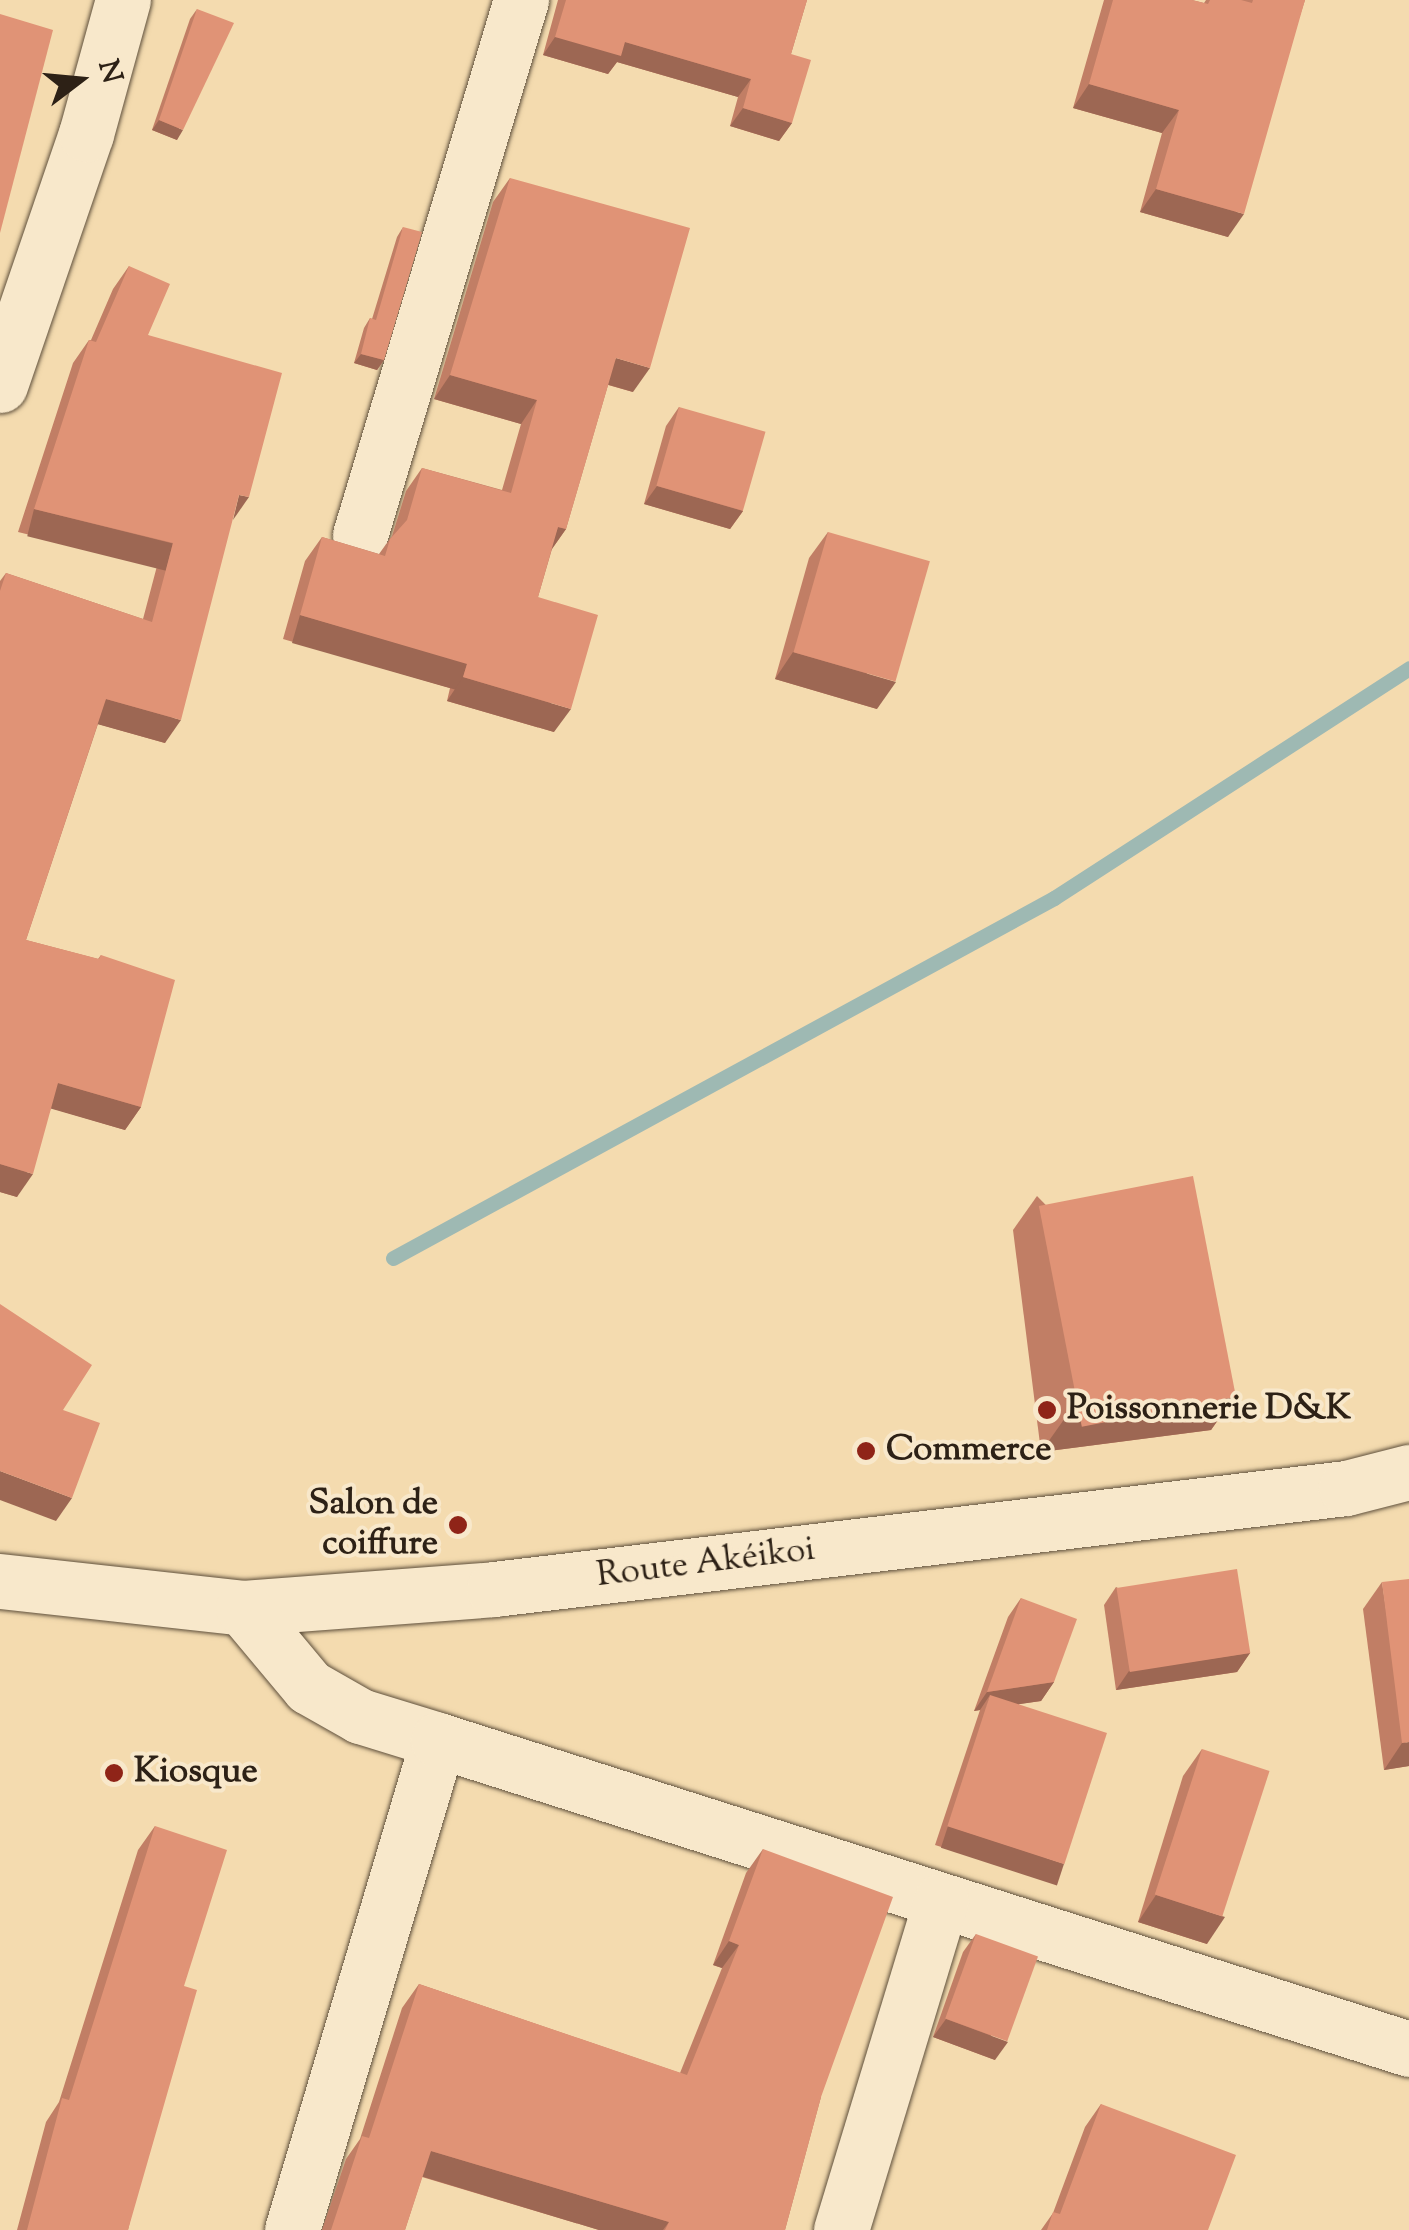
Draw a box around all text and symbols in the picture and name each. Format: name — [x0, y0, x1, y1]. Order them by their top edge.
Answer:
north arrow — [30, 30, 130, 130]
text: N — [87, 55, 131, 88]
place label: Poissonnerie D&K — [1067, 1389, 1351, 1431]
marker: Poissonnerie D&K — [1036, 1399, 1058, 1421]
place label: Commerce — [886, 1430, 1051, 1472]
marker: Commerce — [855, 1440, 877, 1462]
place label: Salon de coiffure — [309, 1484, 438, 1566]
marker: Salon de coiffure — [447, 1514, 469, 1536]
street label: Route Akéikoi — [594, 1530, 818, 1598]
place label: Kiosque — [134, 1752, 258, 1794]
marker: Kiosque — [103, 1762, 125, 1784]

